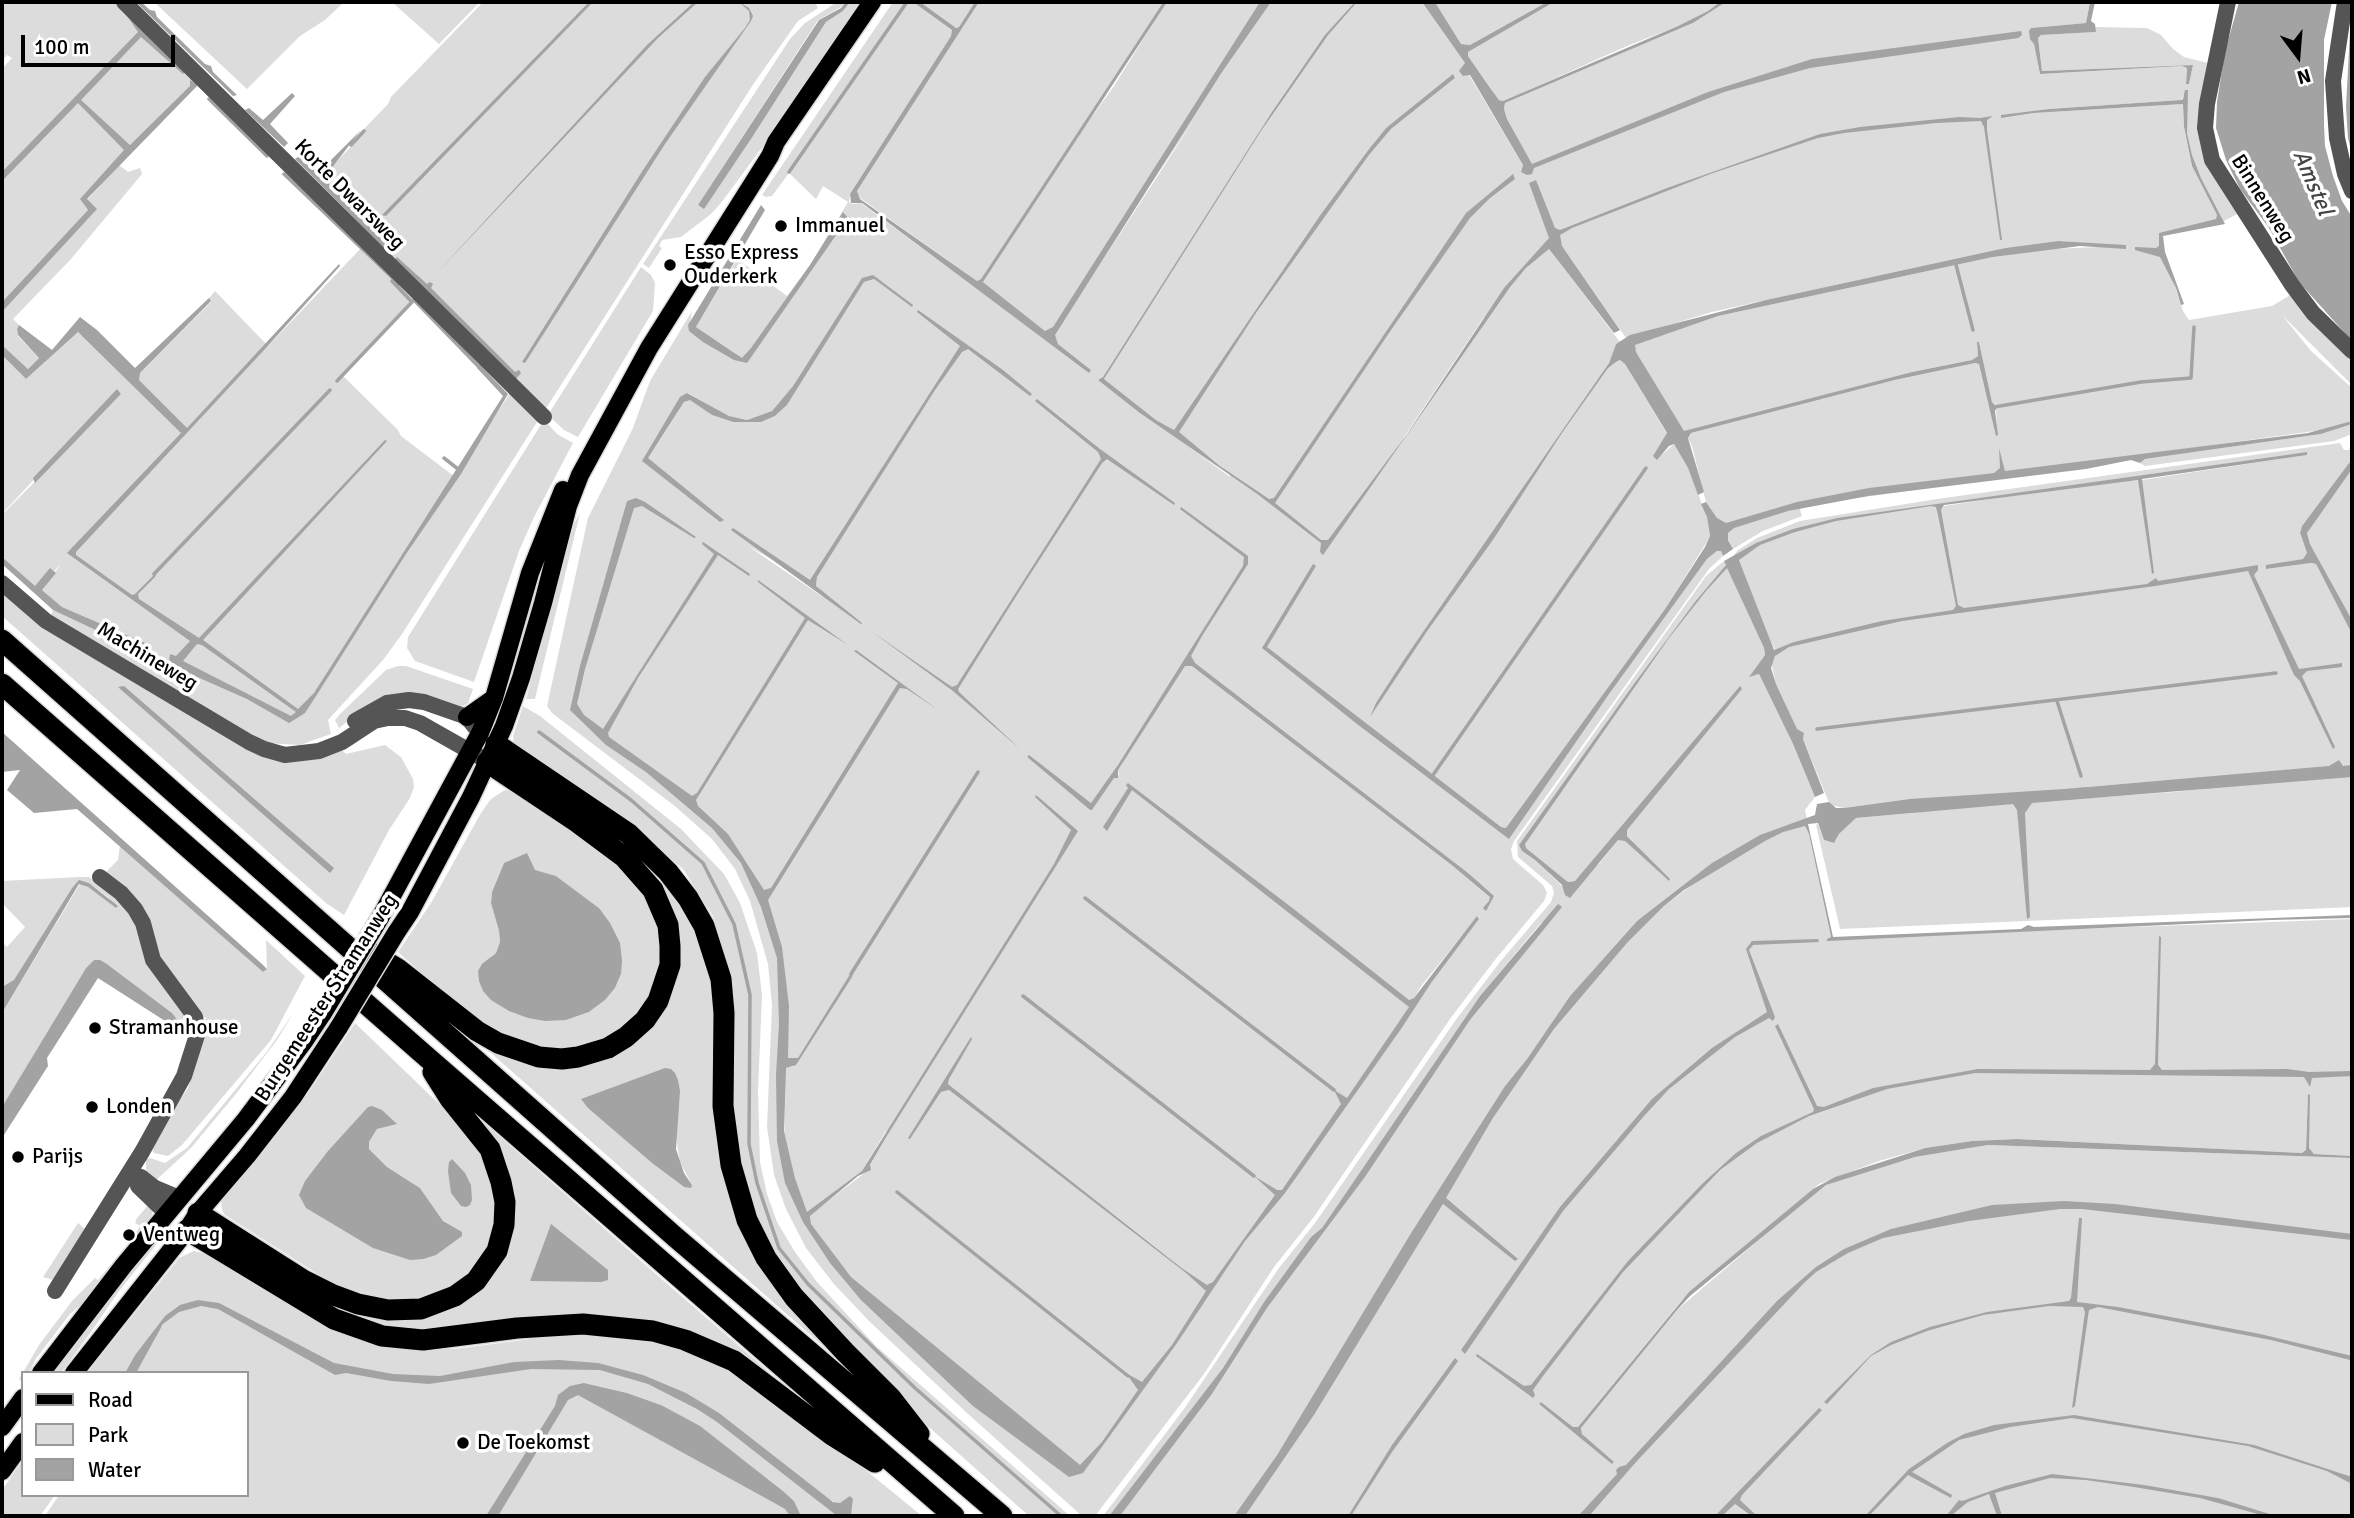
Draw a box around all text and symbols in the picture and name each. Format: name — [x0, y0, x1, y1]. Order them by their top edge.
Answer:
scale bar — [24, 21, 178, 65]
north arrow — [2263, 21, 2333, 91]
text: 100 m — [34, 34, 89, 60]
text: N — [2294, 63, 2313, 90]
street label: Korte Dwarsweg — [288, 134, 410, 256]
water label: Amstel — [2286, 146, 2338, 220]
street label: Binnenweg — [2225, 150, 2299, 248]
place label: Immanuel — [795, 213, 885, 239]
marker: Immanuel — [773, 218, 789, 234]
place label: Esso Express Ouderkerk — [684, 240, 799, 290]
marker: Esso Express Ouderkerk — [662, 257, 678, 273]
street label: Machineweg — [92, 617, 202, 697]
street label: Burgemeester Stramanweg — [250, 889, 404, 1107]
place label: Stramanhouse — [109, 1015, 239, 1041]
marker: Stramanhouse — [87, 1020, 103, 1036]
place label: Londen — [106, 1094, 172, 1120]
marker: Londen — [84, 1099, 100, 1115]
place label: Parijs — [32, 1144, 83, 1170]
marker: Parijs — [10, 1149, 26, 1165]
place label: Ventweg — [143, 1222, 220, 1248]
marker: Ventweg — [121, 1227, 137, 1243]
legend — [21, 1371, 248, 1497]
text: Road — [88, 1387, 133, 1413]
text: Park — [88, 1422, 128, 1448]
place label: De Toekomst — [477, 1430, 590, 1456]
marker: De Toekomst — [455, 1435, 471, 1451]
text: Water — [88, 1457, 141, 1483]

